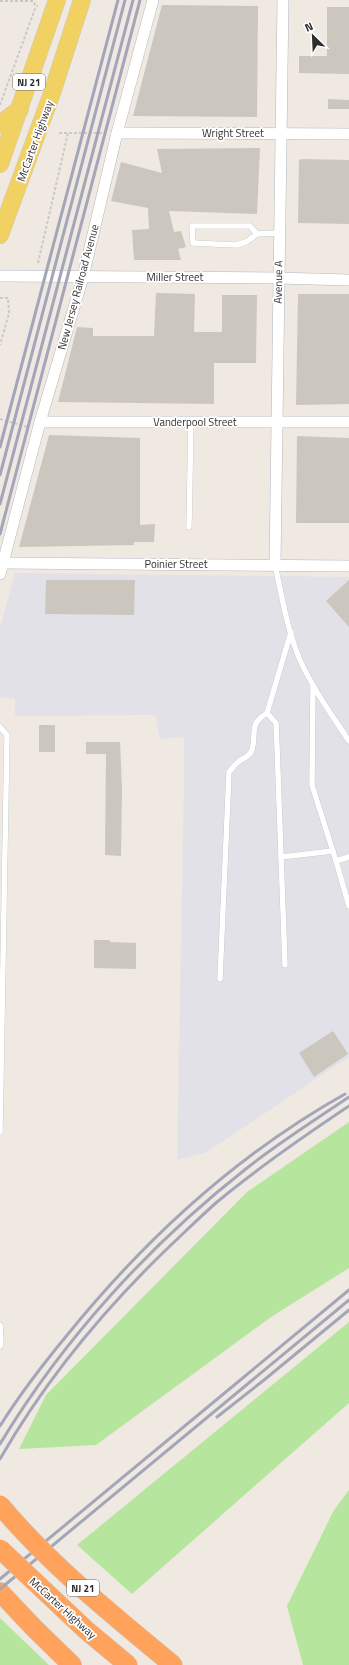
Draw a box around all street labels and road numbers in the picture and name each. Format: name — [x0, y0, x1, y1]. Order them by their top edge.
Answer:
road number: NJ 21 — [13, 74, 45, 90]
street label: McCarter Highway — [13, 98, 57, 184]
street label: Wright Street — [202, 125, 264, 141]
street label: New Jersey Railroad Avenue — [54, 222, 103, 352]
street label: Avenue A — [270, 260, 286, 304]
street label: Miller Street — [147, 269, 204, 285]
street label: Vanderpool Street — [153, 414, 237, 430]
street label: Poinier Street — [144, 556, 208, 572]
street label: McCarter Highway — [26, 1573, 101, 1643]
road number: NJ 21 — [67, 1580, 99, 1596]

